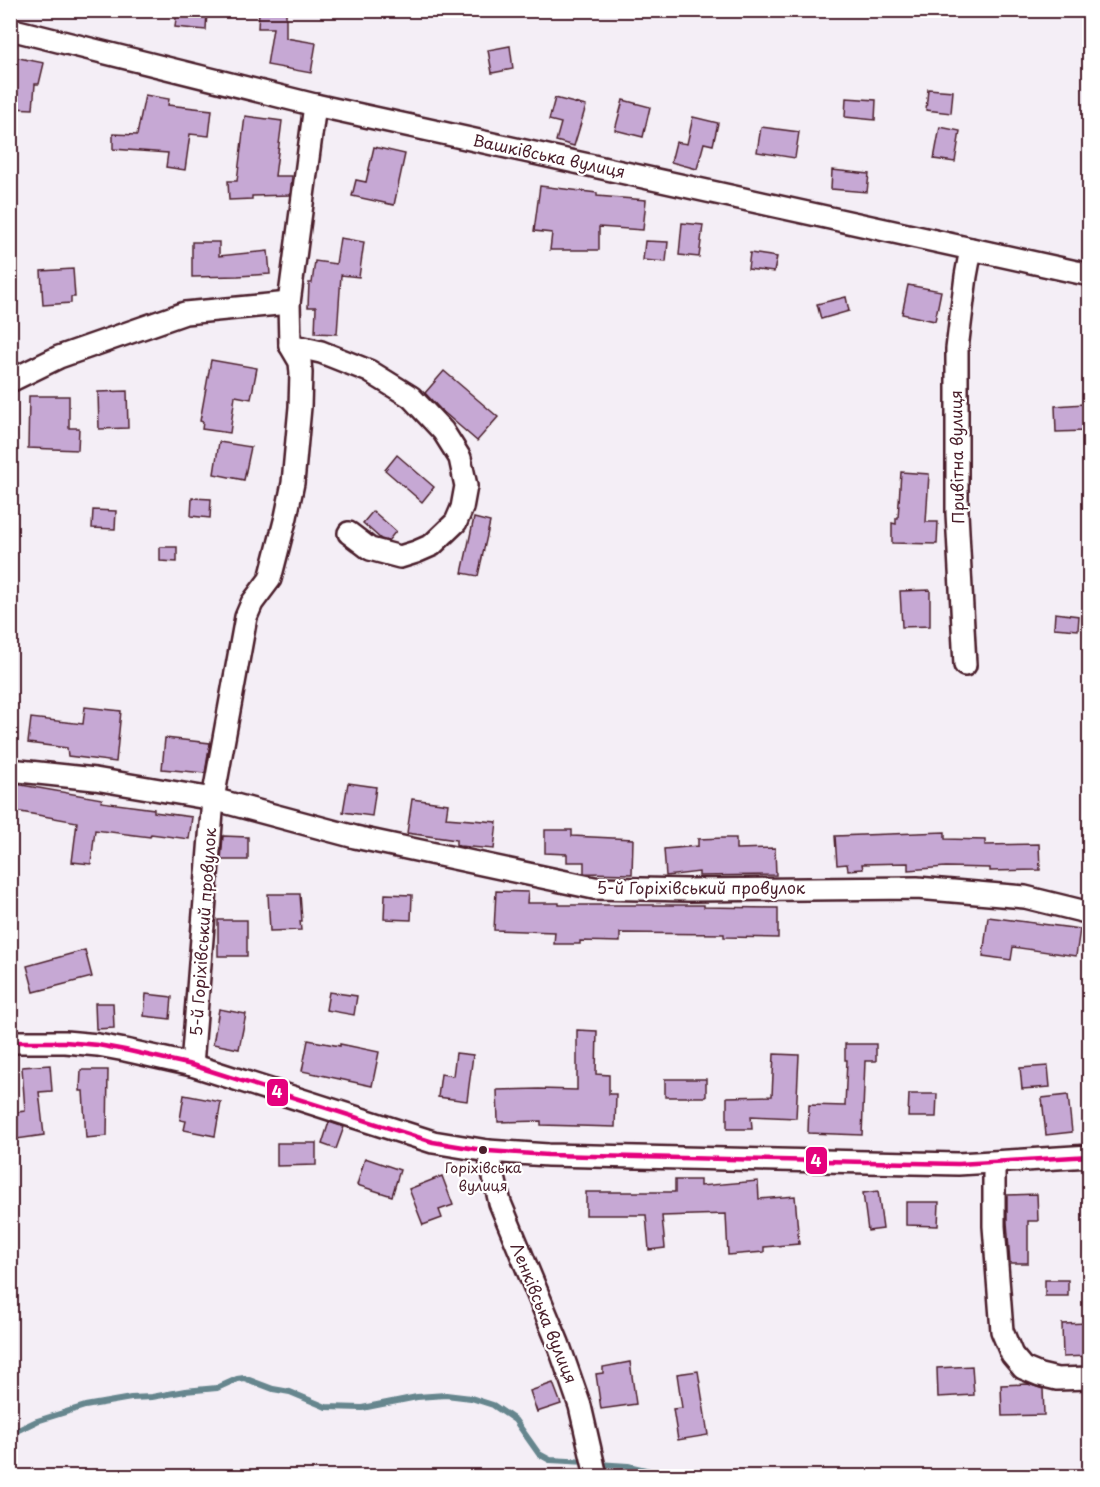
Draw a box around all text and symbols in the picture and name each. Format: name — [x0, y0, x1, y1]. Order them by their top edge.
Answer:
street label: Вашківська вулиця — [471, 127, 628, 183]
street label: Привітна вулиця — [943, 390, 969, 524]
street label: 5-й Горіхівський провулок — [183, 826, 221, 1037]
street label: 5-й Горіхівський провулок — [597, 875, 806, 899]
line badge: 4 — [266, 1078, 289, 1107]
text: 4 — [272, 1079, 283, 1103]
marker: Горіхівська вулиця — [477, 1144, 489, 1156]
line badge: 4 — [805, 1146, 828, 1175]
text: 4 — [811, 1148, 822, 1172]
place label: Горіхівська вулиця — [445, 1157, 522, 1196]
street label: Ленківська вулиця — [506, 1239, 584, 1387]

